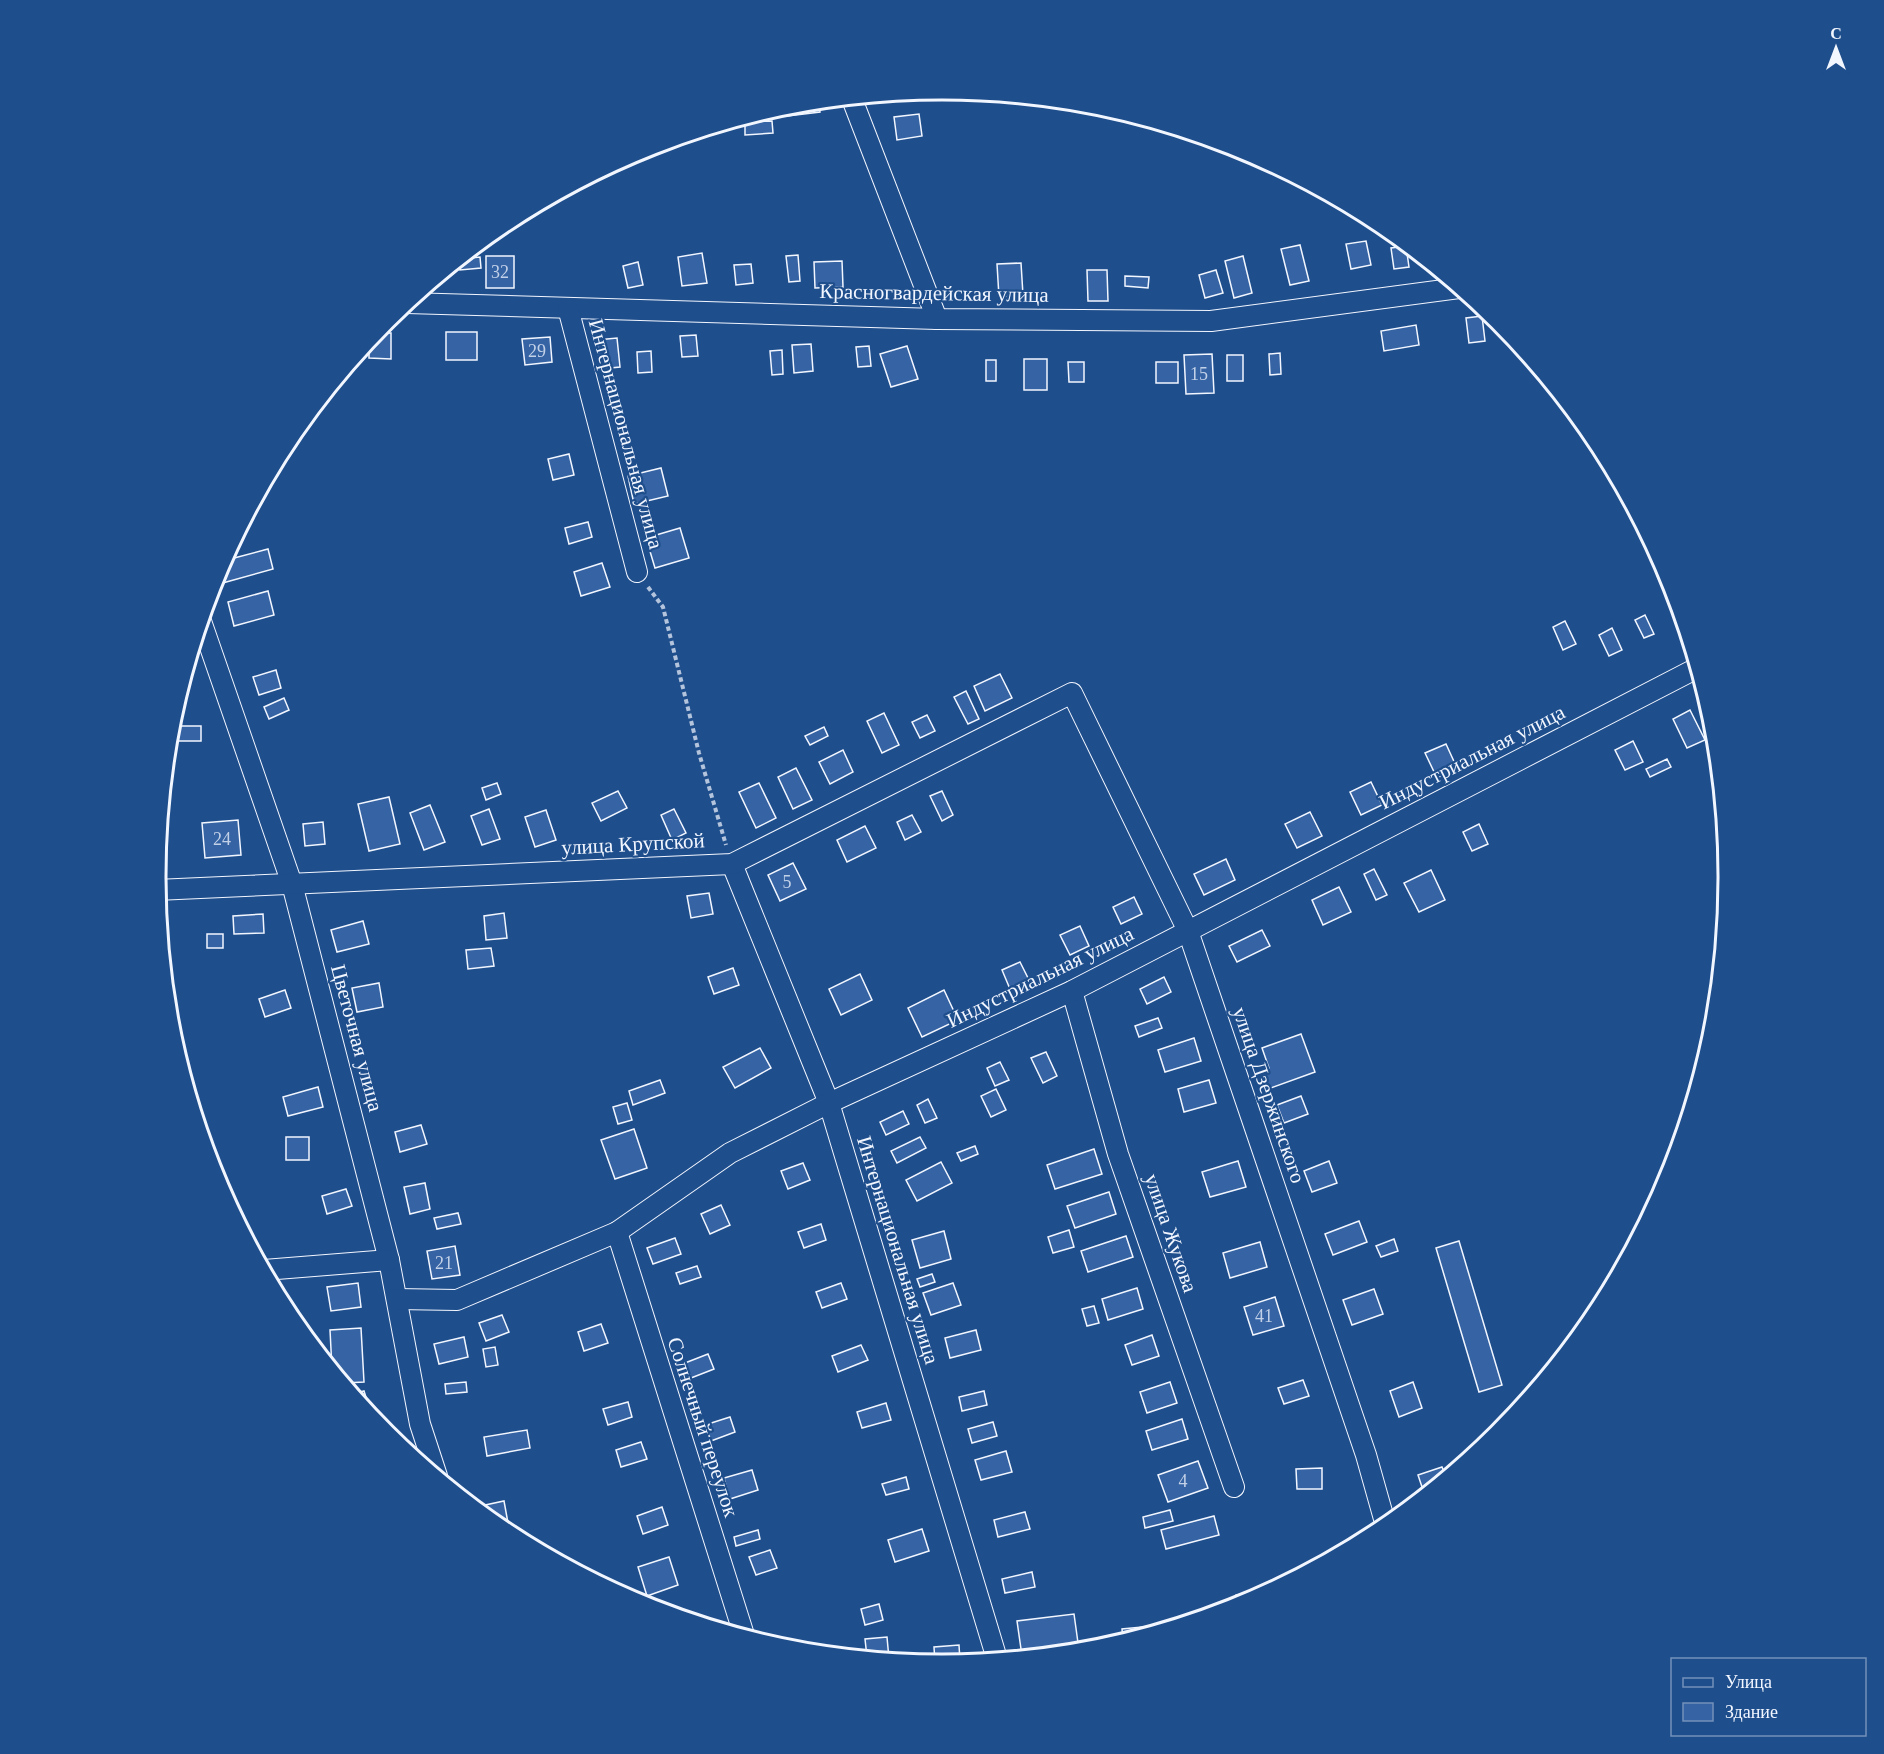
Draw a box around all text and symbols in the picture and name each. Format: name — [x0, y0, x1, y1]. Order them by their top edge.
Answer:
north arrow — [1806, 18, 1866, 78]
text: С — [1830, 25, 1842, 42]
house number: 32 — [491, 262, 509, 282]
street label: Красногвардейская улица — [819, 279, 1049, 307]
street label: Интернациональная улица — [584, 316, 668, 552]
house number: 29 — [528, 341, 546, 361]
house number: 15 — [1190, 364, 1208, 384]
street label: Индустриальная улица — [1375, 699, 1569, 814]
street label: улица Крупской — [561, 828, 705, 860]
house number: 24 — [213, 829, 231, 849]
house number: 5 — [783, 872, 792, 892]
street label: Индустриальная улица — [943, 921, 1138, 1033]
street label: Цветочная улица — [326, 962, 388, 1115]
street label: улица Дзержинского — [1228, 1004, 1310, 1186]
street label: Интернациональная улица — [852, 1133, 944, 1368]
street label: улица Жукова — [1139, 1170, 1203, 1296]
house number: 21 — [435, 1253, 453, 1273]
house number: 41 — [1255, 1306, 1273, 1326]
street label: Солнечный переулок — [663, 1334, 744, 1521]
house number: 4 — [1179, 1471, 1188, 1491]
legend — [1671, 1658, 1866, 1736]
text: Улица — [1725, 1672, 1772, 1692]
text: Здание — [1725, 1702, 1778, 1722]

